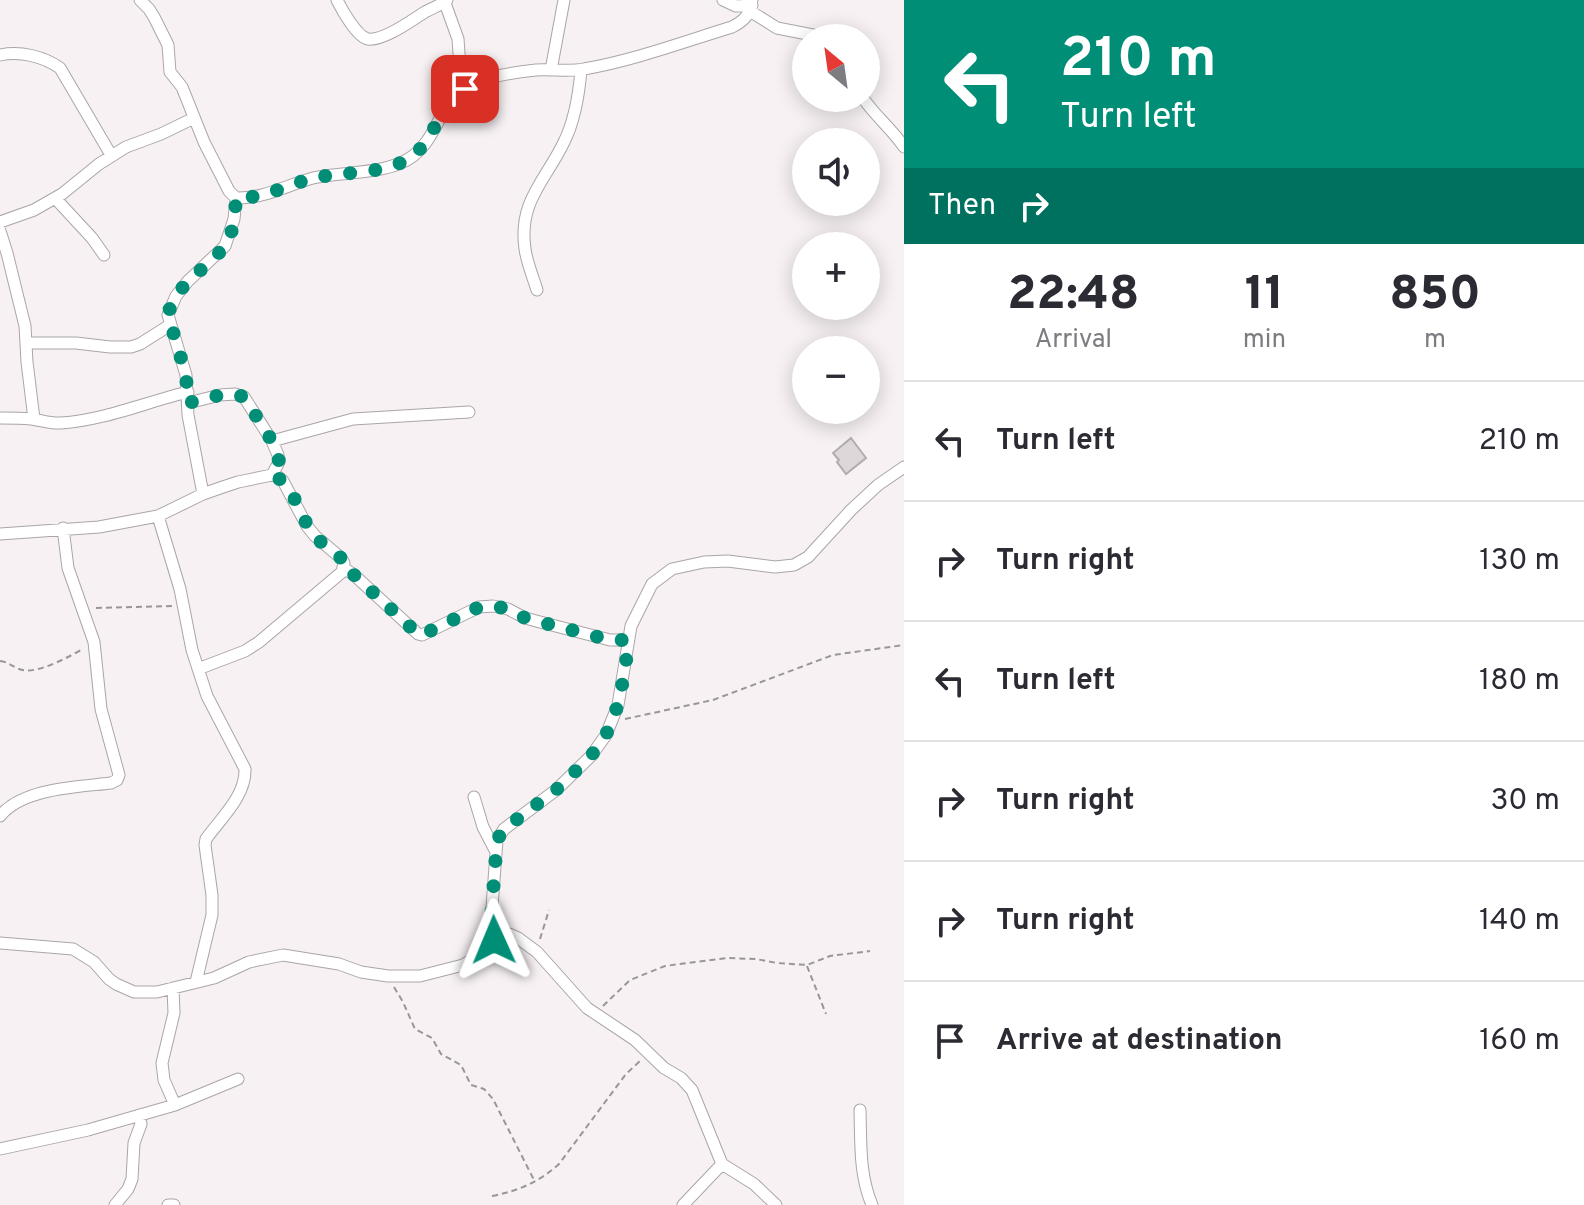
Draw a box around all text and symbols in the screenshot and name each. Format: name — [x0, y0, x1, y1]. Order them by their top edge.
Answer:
north arrow — [792, 24, 880, 112]
map controls — [792, 24, 880, 424]
text: 210 m — [1060, 26, 1217, 96]
icon: left — [928, 32, 1032, 136]
pin — [431, 55, 499, 123]
icon: arrive — [443, 67, 487, 111]
text: Turn left — [1060, 95, 1197, 141]
button: sound — [792, 128, 880, 216]
icon: right — [1012, 184, 1056, 228]
text: Then — [928, 188, 996, 225]
button: + — [792, 232, 880, 320]
text: 22:48 — [1007, 266, 1140, 326]
text: 11 — [1245, 266, 1284, 326]
text: 850 — [1389, 266, 1481, 326]
text: Arrival — [1035, 324, 1112, 357]
text: min — [1243, 324, 1286, 357]
text: m — [1424, 324, 1446, 357]
button: − — [792, 336, 880, 424]
icon: left — [928, 419, 972, 463]
text: Turn left — [996, 423, 1116, 460]
text: 210 m — [1479, 423, 1560, 460]
icon: right — [928, 539, 972, 583]
text: Turn right — [996, 543, 1134, 580]
text: 130 m — [1479, 543, 1560, 580]
icon: left — [928, 659, 972, 703]
text: Turn left — [996, 663, 1116, 700]
text: 180 m — [1479, 663, 1560, 700]
icon: right — [928, 779, 972, 823]
text: Turn right — [996, 783, 1134, 820]
text: 30 m — [1491, 783, 1560, 820]
position arrow — [452, 898, 536, 982]
icon: right — [928, 899, 972, 943]
text: Turn right — [996, 903, 1134, 940]
text: 140 m — [1479, 903, 1560, 940]
icon: arrive — [928, 1019, 972, 1063]
text: Arrive at destination — [996, 1023, 1282, 1060]
text: 160 m — [1479, 1023, 1560, 1060]

